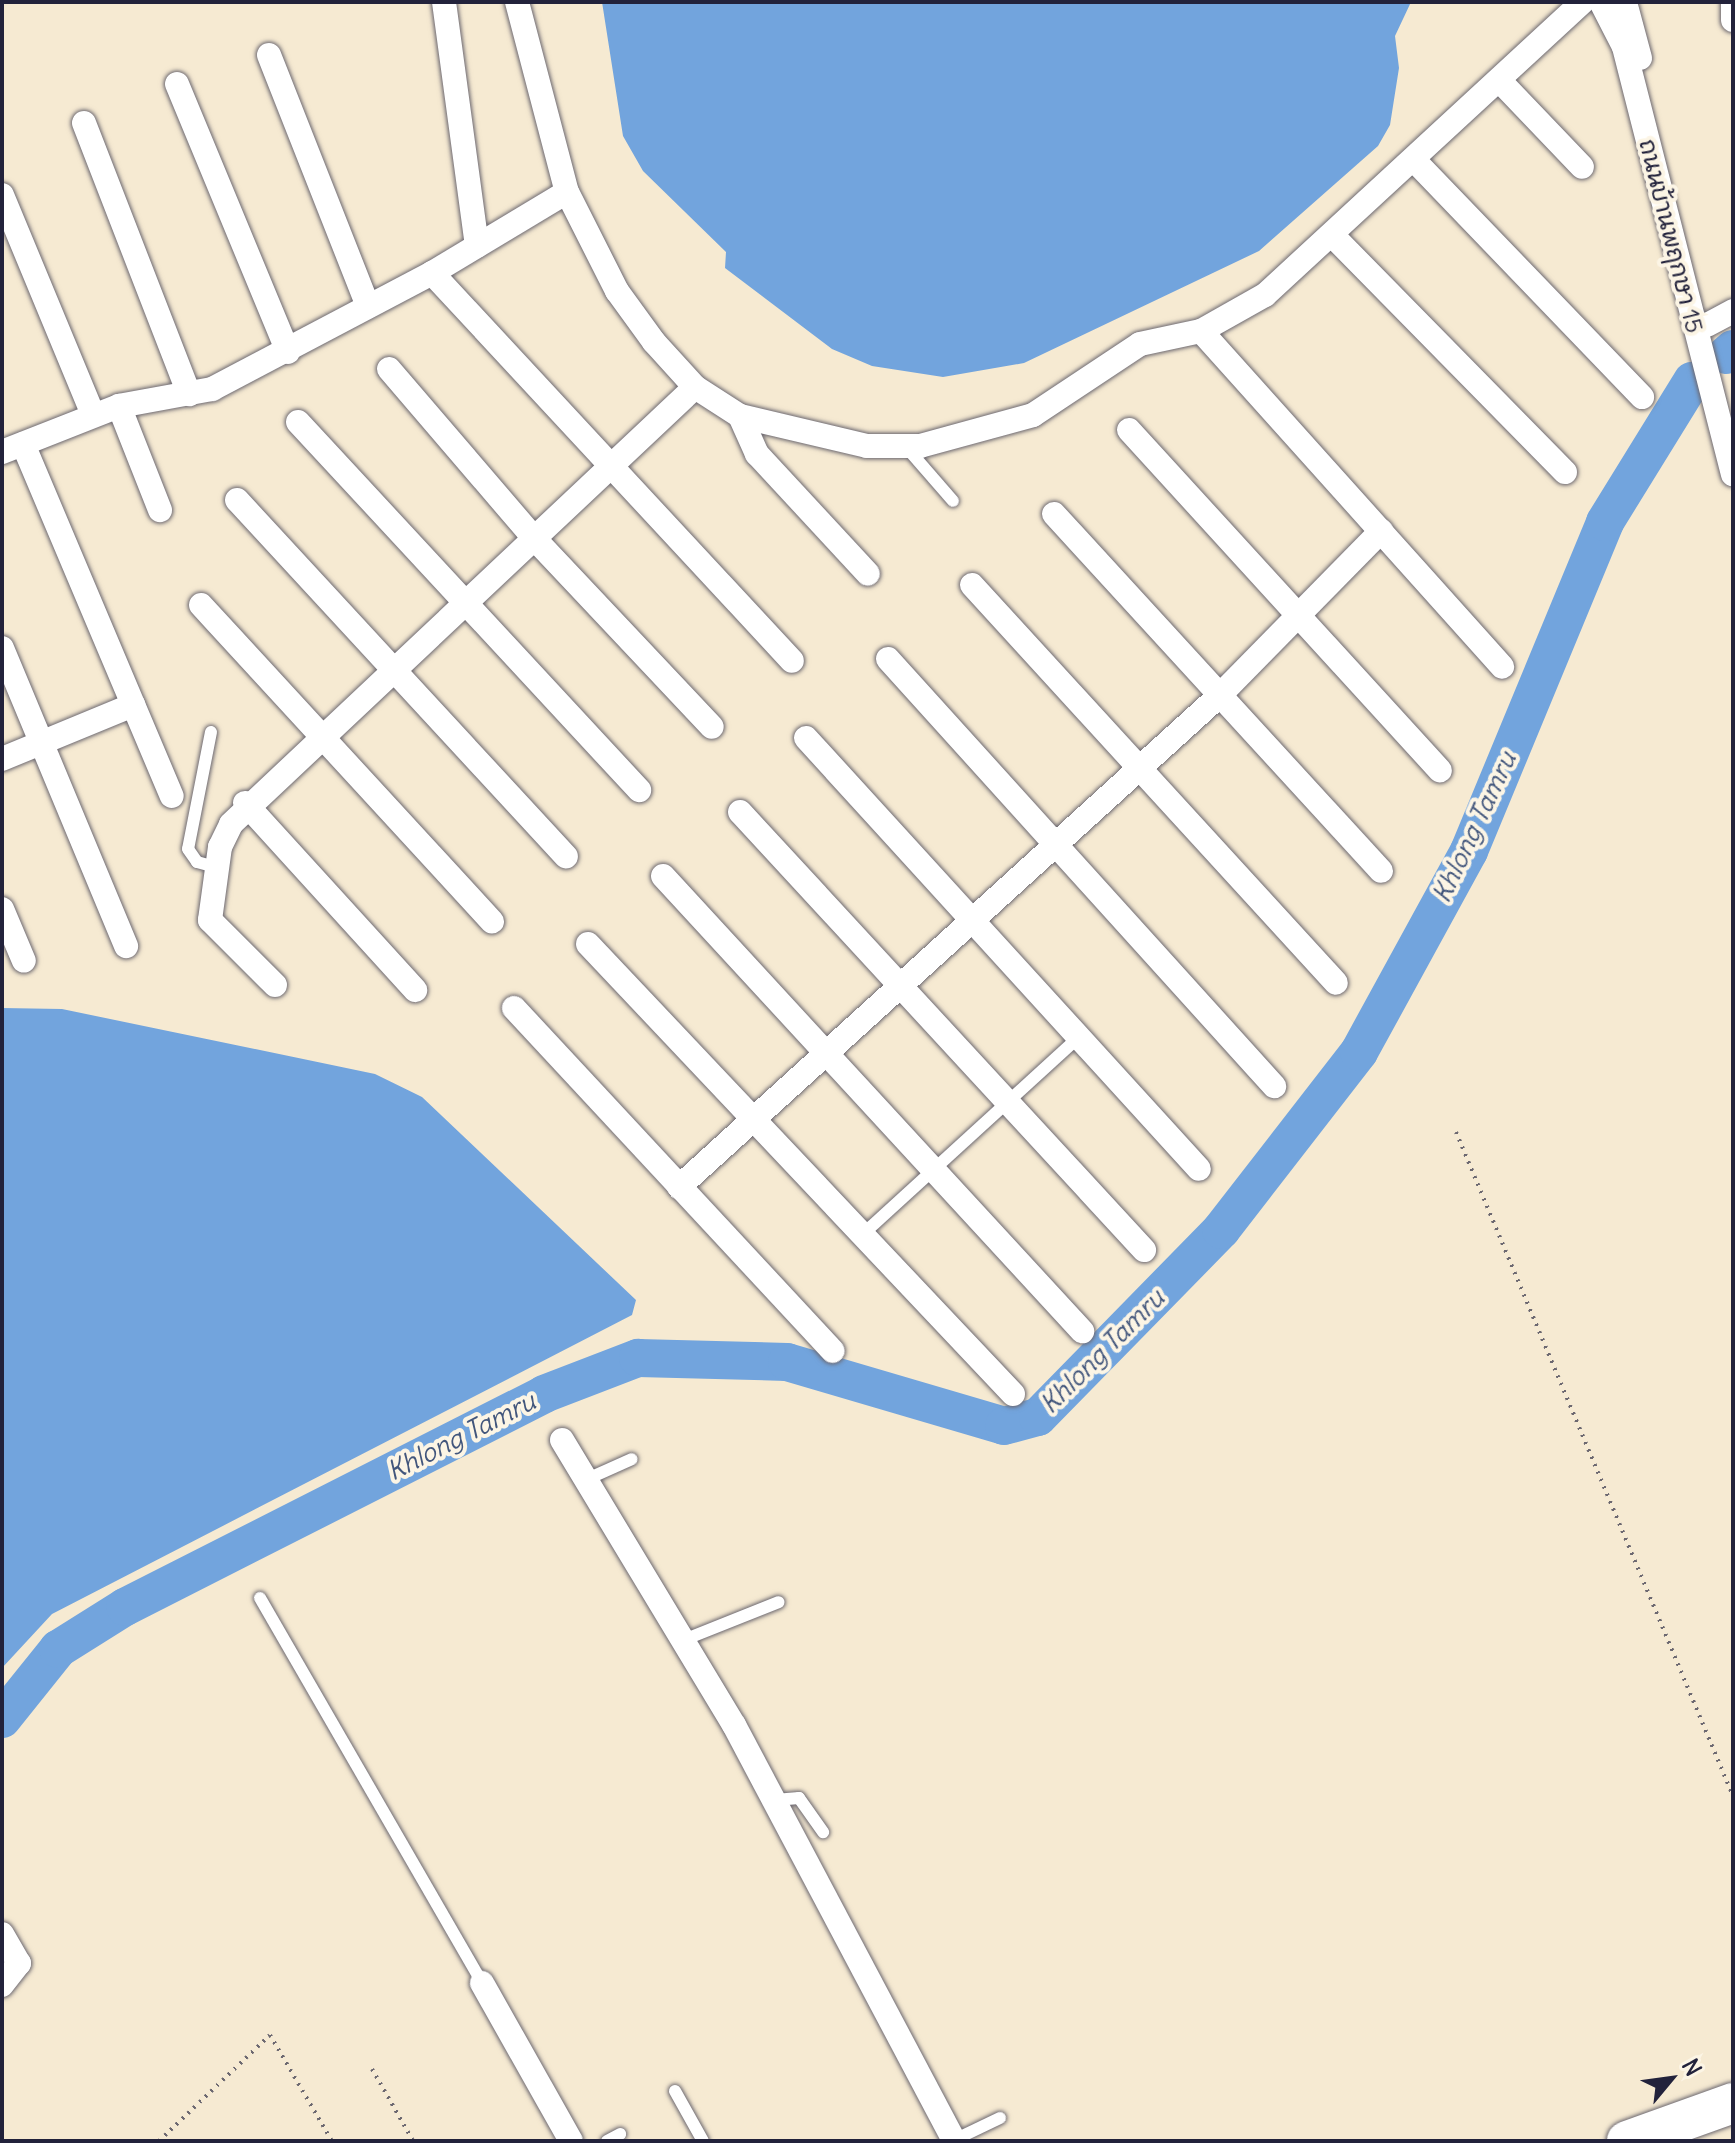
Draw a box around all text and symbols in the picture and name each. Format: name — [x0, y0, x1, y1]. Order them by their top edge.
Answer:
street label: ถนนบ้านพฤกษา 15 — [1633, 136, 1709, 336]
water label: Khlong Tamru — [1426, 747, 1522, 907]
water label: Khlong Tamru — [1033, 1282, 1171, 1420]
water label: Khlong Tamru — [381, 1385, 541, 1487]
north arrow — [1631, 2039, 1711, 2119]
text: N — [1676, 2054, 1708, 2081]

